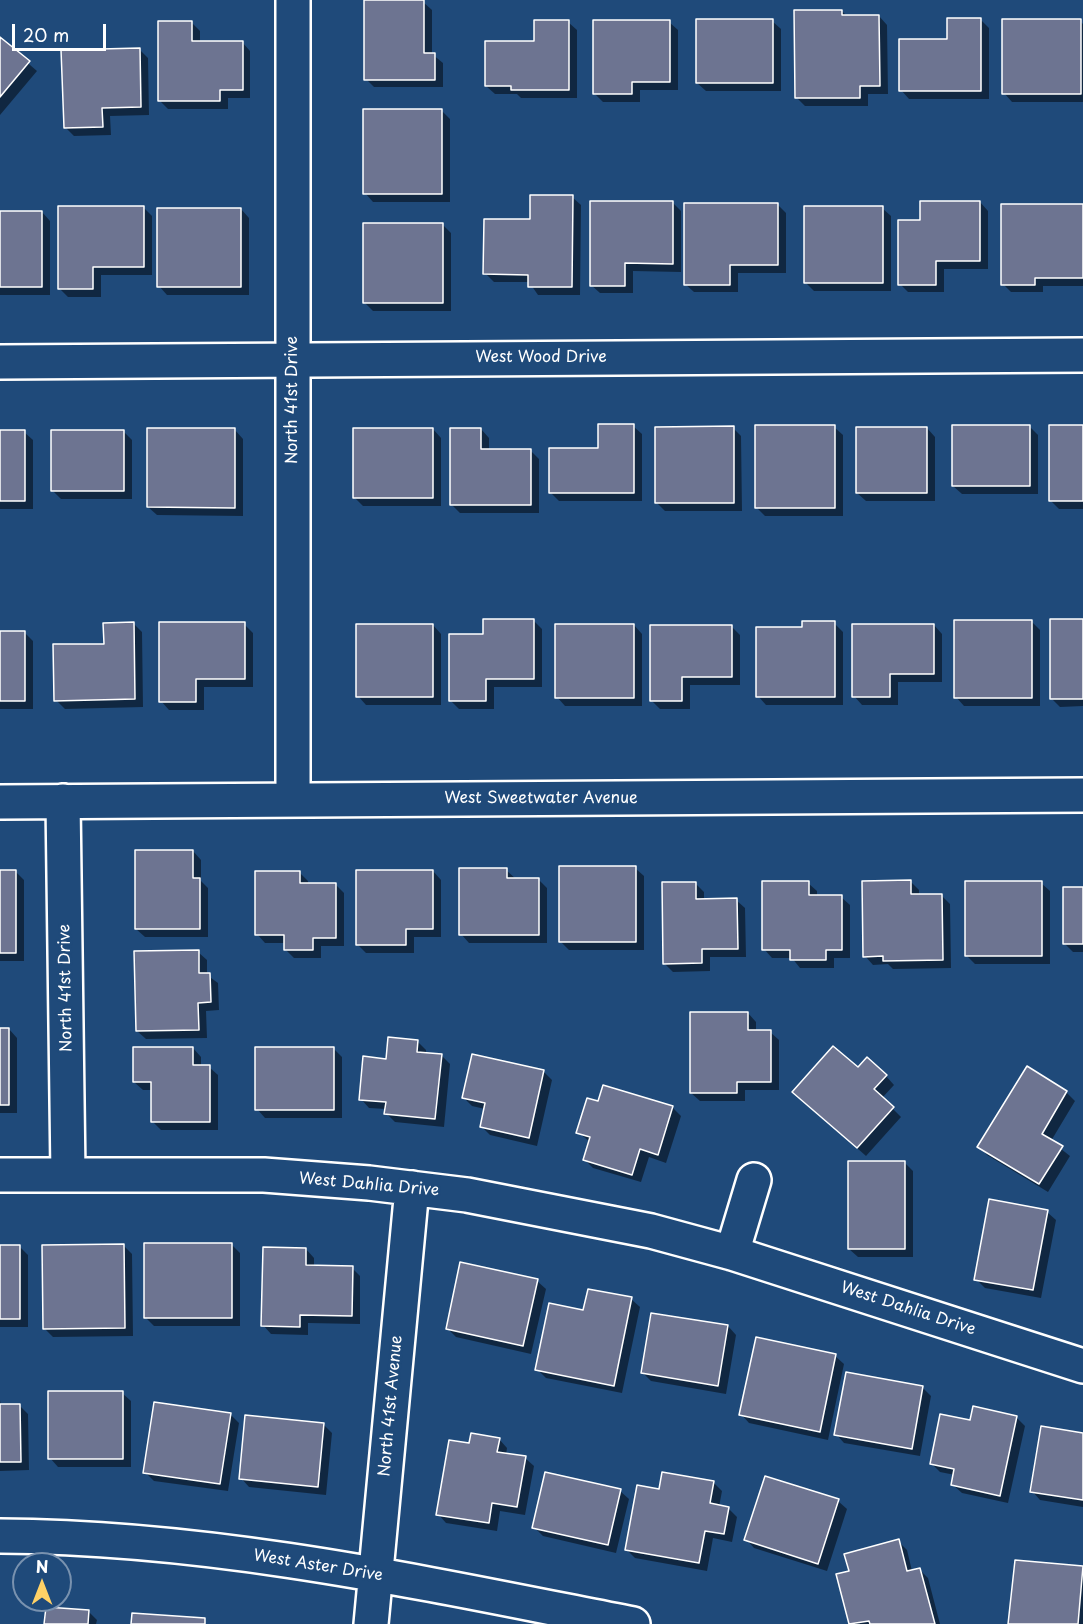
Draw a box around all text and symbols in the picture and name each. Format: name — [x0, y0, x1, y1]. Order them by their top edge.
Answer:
scale bar — [15, 12, 110, 50]
text: 20 m — [23, 21, 69, 48]
street label: North 41st Drive — [283, 336, 303, 464]
street label: West Wood Drive — [475, 348, 607, 368]
street label: West Sweetwater Avenue — [444, 789, 638, 809]
street label: North 41st Drive — [55, 924, 77, 1052]
street label: West Dahlia Drive — [298, 1169, 440, 1201]
street label: West Dahlia Drive — [838, 1278, 978, 1340]
street label: North 41st Avenue — [375, 1335, 407, 1477]
street label: West Aster Drive — [252, 1546, 384, 1586]
north arrow — [12, 1552, 72, 1612]
text: N — [36, 1554, 48, 1578]

